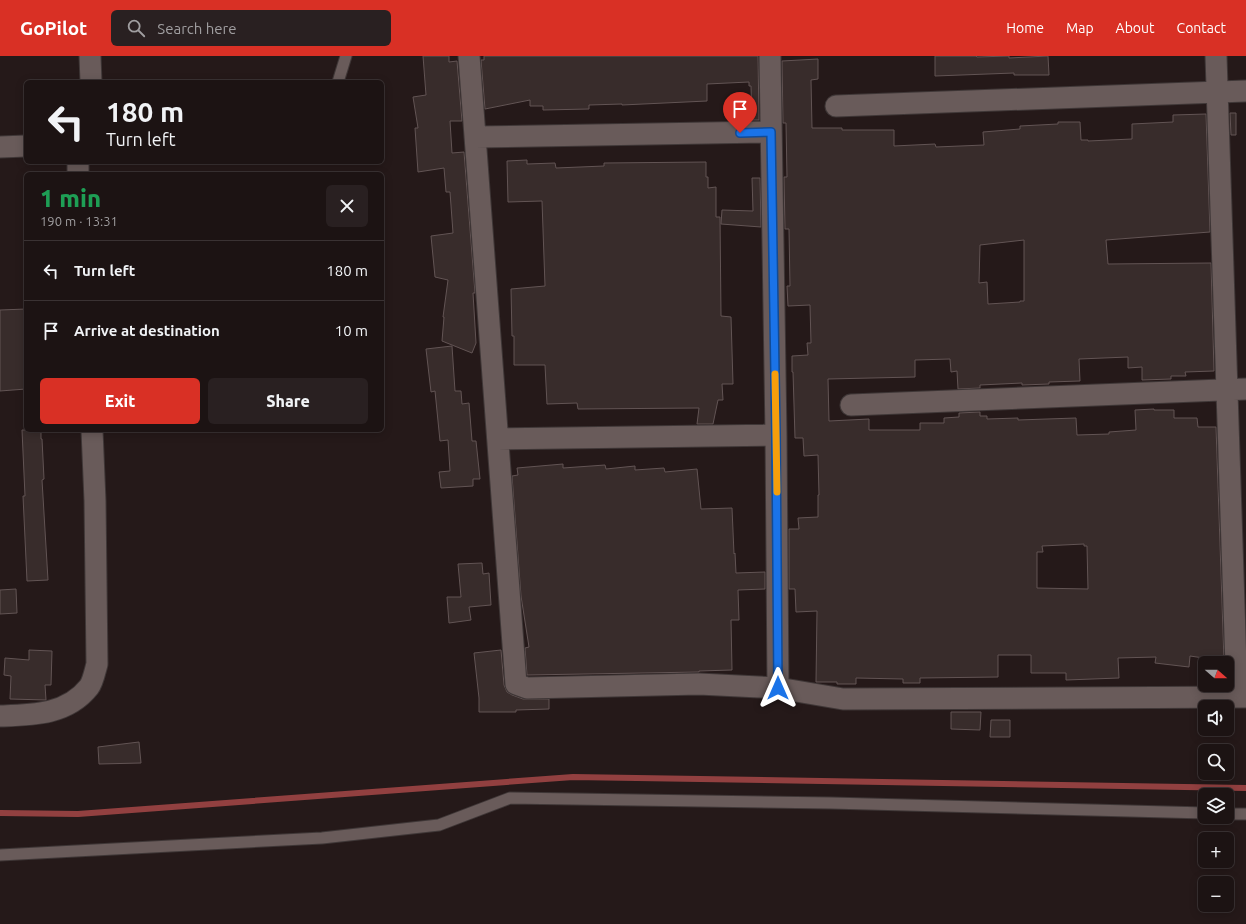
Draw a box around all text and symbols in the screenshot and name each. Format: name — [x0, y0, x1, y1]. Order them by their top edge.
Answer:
search box — [111, 10, 391, 46]
text: GoPilot — [20, 17, 87, 39]
icon: search — [125, 17, 147, 39]
text: Search here — [157, 20, 237, 37]
text: Home — [1006, 20, 1044, 36]
text: Map — [1066, 20, 1094, 36]
text: About — [1116, 20, 1155, 36]
text: Contact — [1177, 20, 1226, 36]
pin — [723, 92, 757, 133]
icon: left — [40, 96, 92, 148]
text: 180 m — [106, 96, 184, 127]
icon: arrive — [729, 98, 751, 120]
text: Turn left — [106, 129, 176, 149]
text: 1 min — [40, 185, 101, 212]
button: close — [326, 185, 368, 227]
text: 190 m · 13:31 — [40, 214, 118, 228]
icon: left — [40, 260, 62, 282]
text: Turn left — [74, 262, 135, 279]
text: 180 m — [326, 262, 368, 279]
icon: arrive — [40, 320, 62, 342]
text: Arrive at destination — [74, 322, 220, 339]
text: 10 m — [335, 322, 368, 339]
button: Exit — [40, 378, 200, 424]
button: Share — [208, 378, 368, 424]
north arrow — [1198, 656, 1234, 692]
map controls — [1198, 656, 1234, 912]
position arrow — [757, 667, 799, 709]
button: sound — [1198, 700, 1234, 736]
button: search — [1198, 744, 1234, 780]
button: layers — [1198, 788, 1234, 824]
button: + — [1198, 832, 1234, 868]
button: − — [1198, 876, 1234, 912]

